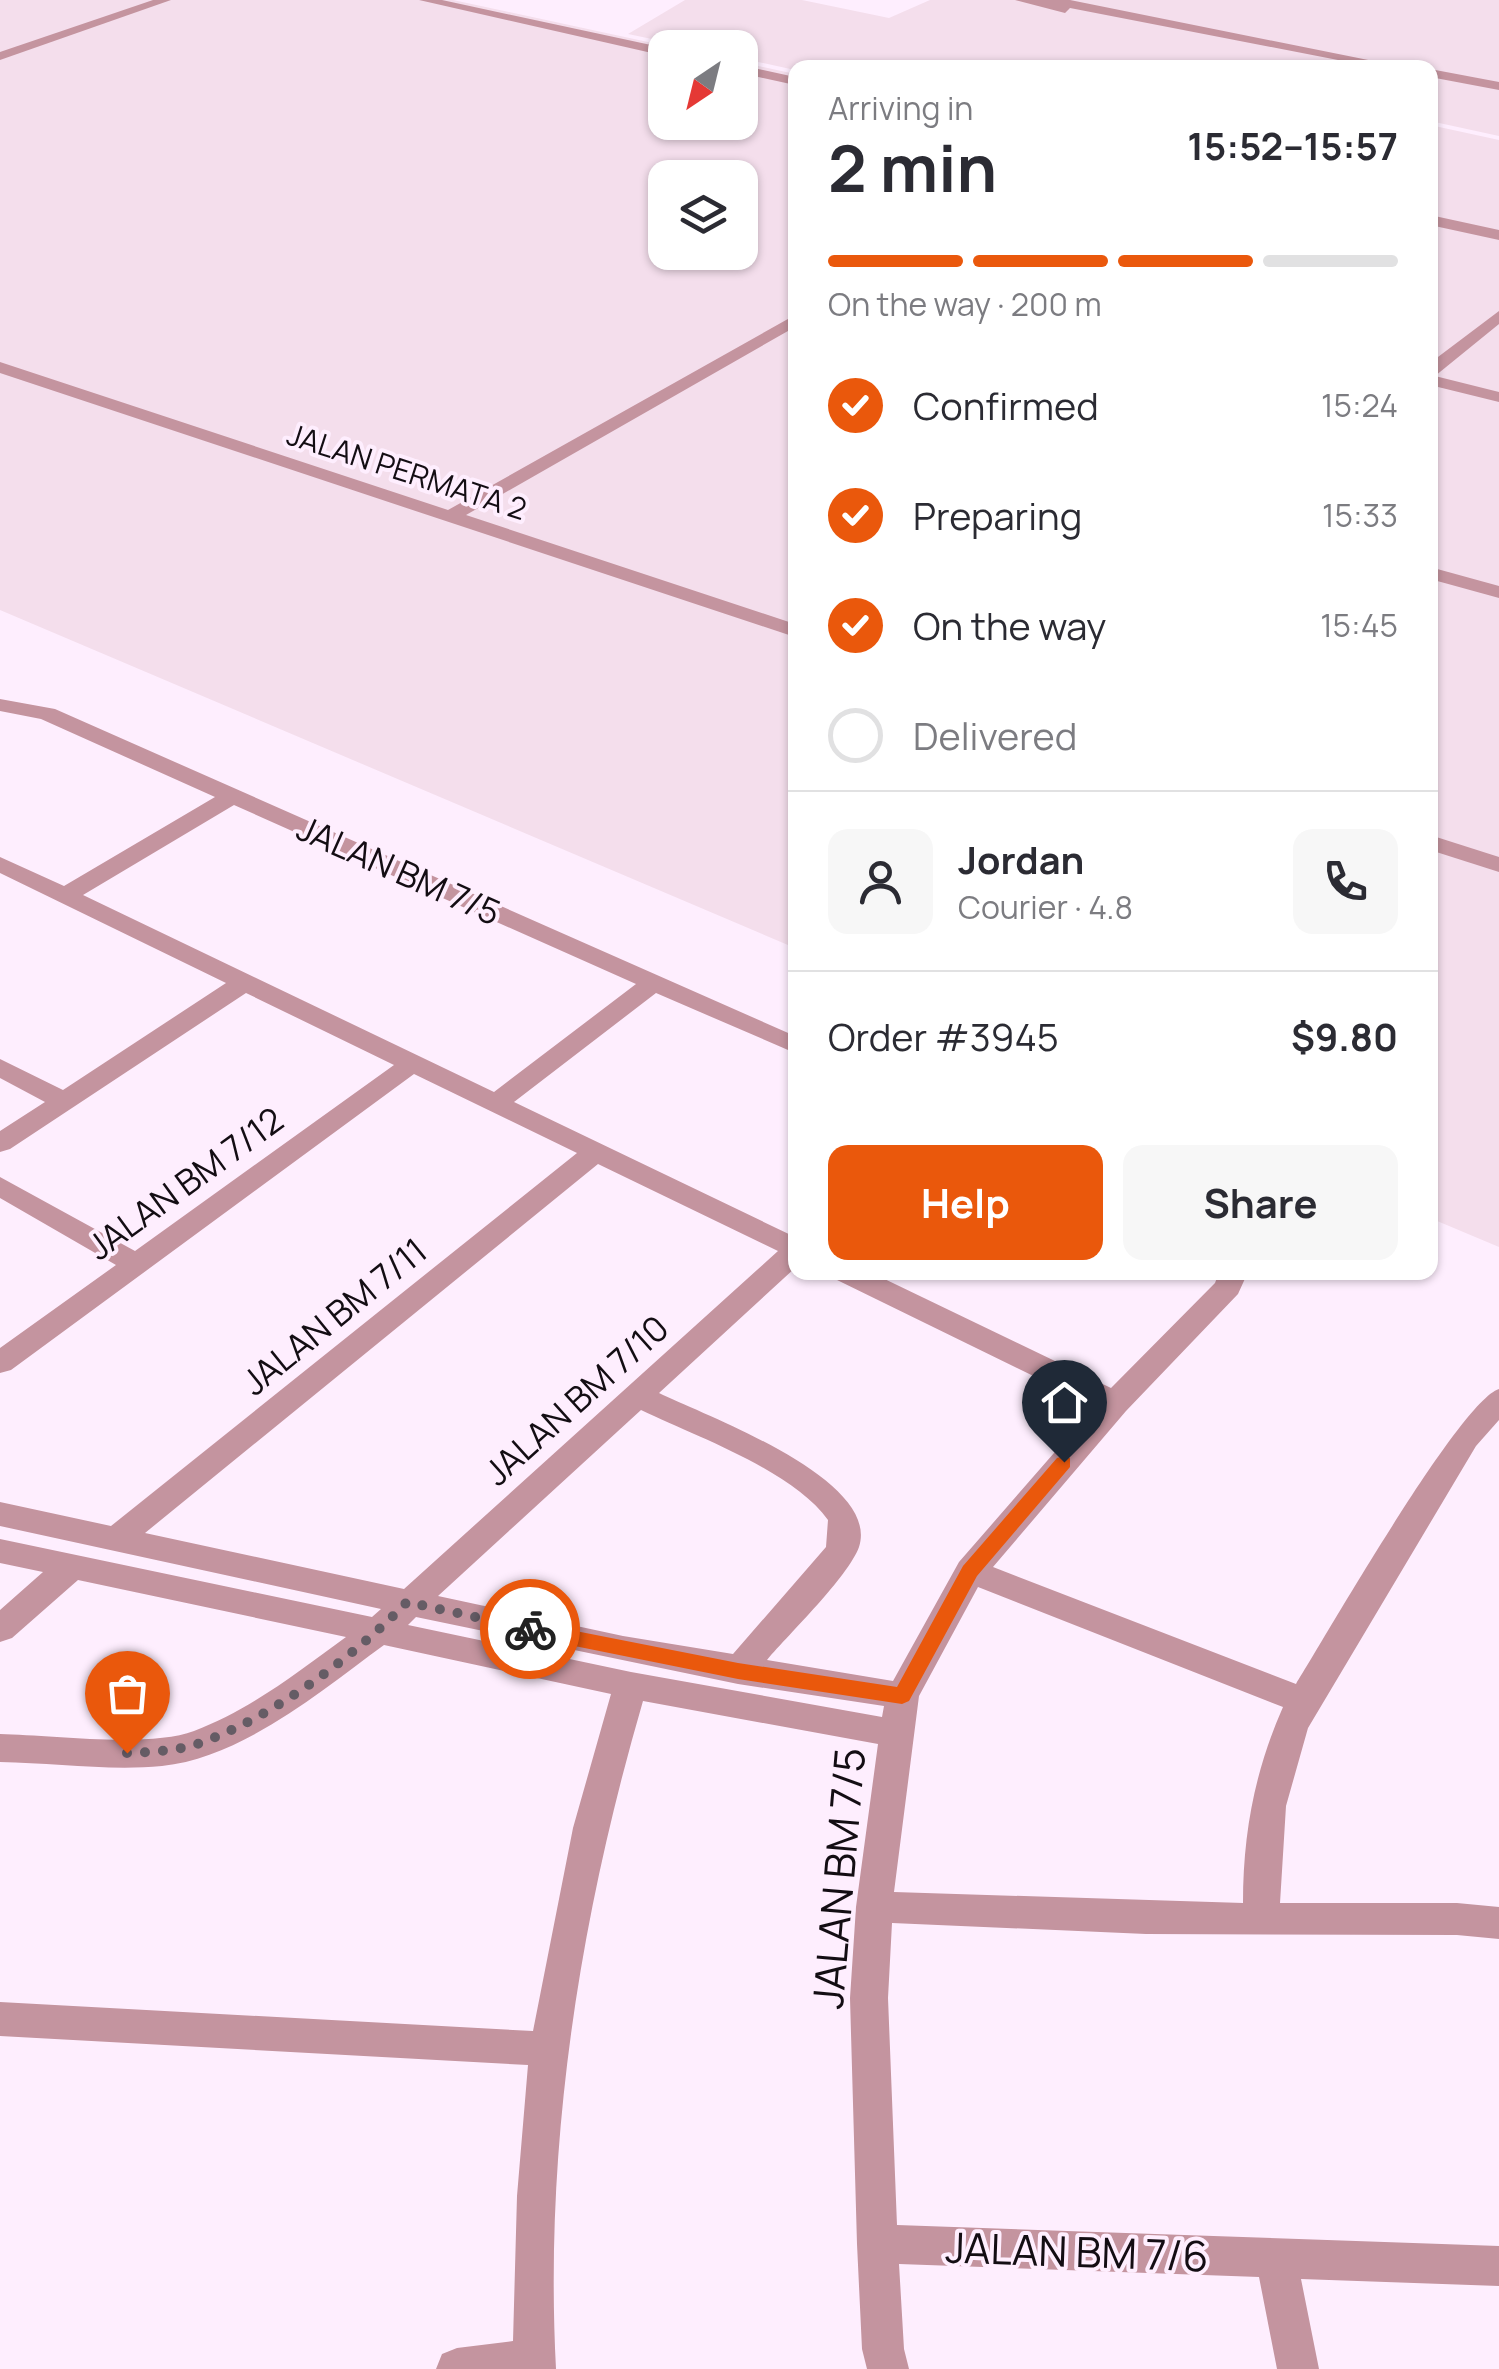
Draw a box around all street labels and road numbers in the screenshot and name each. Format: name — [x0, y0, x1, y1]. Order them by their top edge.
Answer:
street label: JALAN PERMATA 2 — [282, 413, 532, 529]
street label: JALAN BM 7/5 — [290, 804, 508, 936]
street label: JALAN BM 7/12 — [77, 1096, 293, 1270]
street label: JALAN BM 7/11 — [231, 1227, 437, 1405]
street label: JALAN BM 7/10 — [473, 1304, 679, 1496]
street label: JALAN BM 7/5 — [798, 1745, 878, 2011]
street label: JALAN BM 7/6 — [944, 2217, 1210, 2285]

